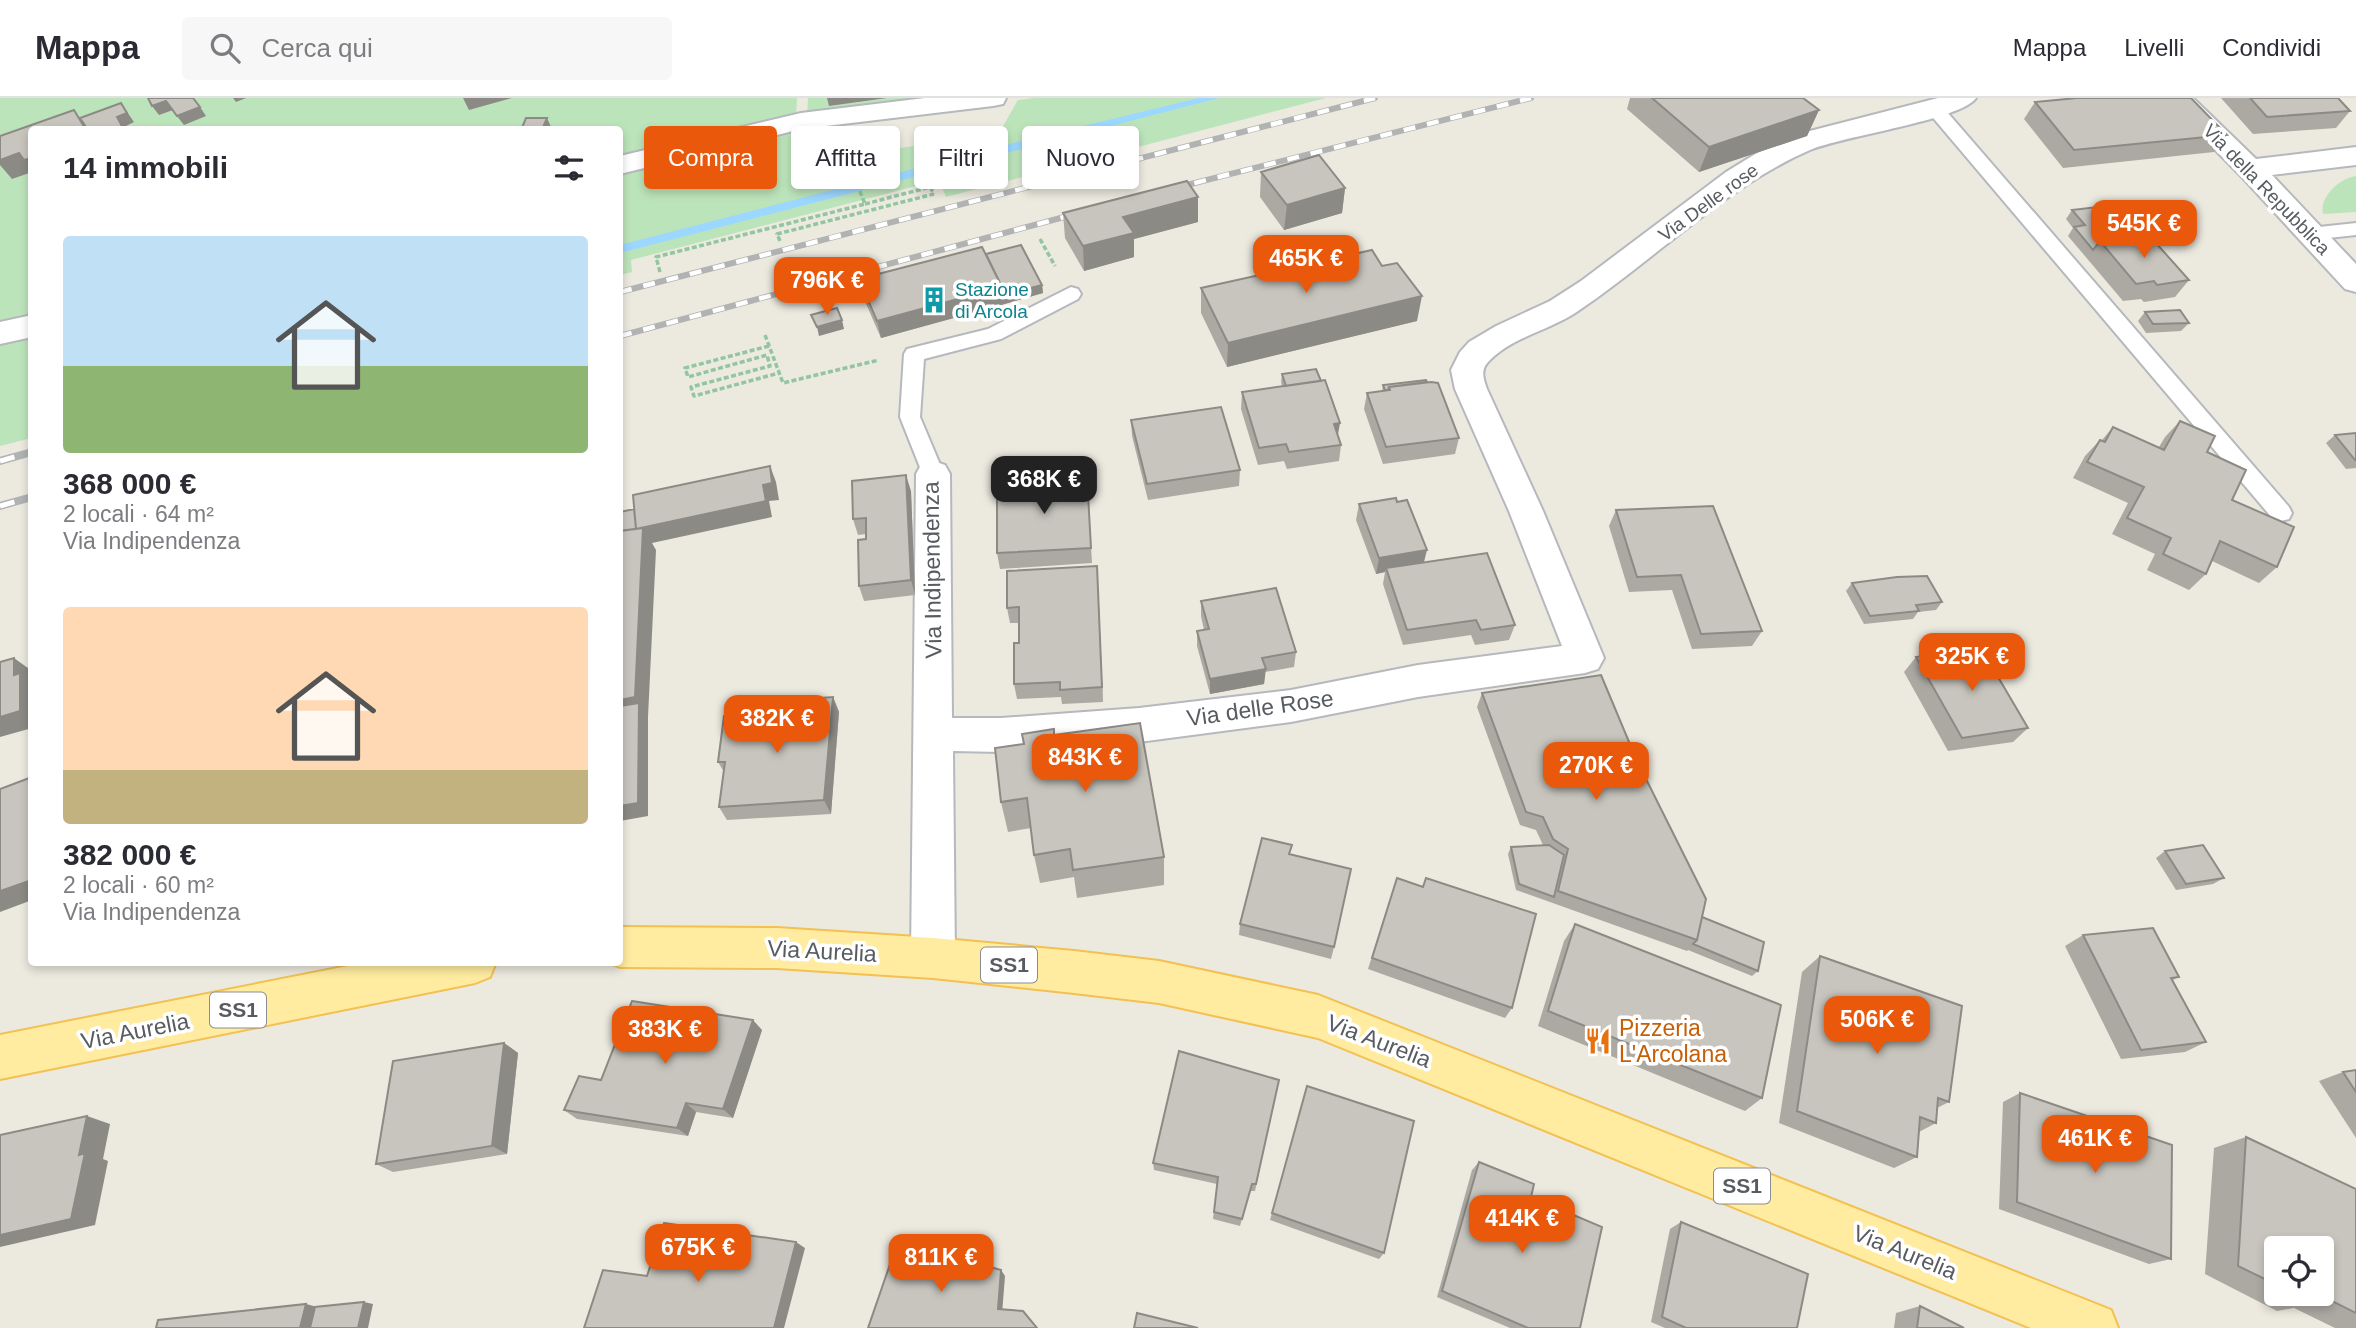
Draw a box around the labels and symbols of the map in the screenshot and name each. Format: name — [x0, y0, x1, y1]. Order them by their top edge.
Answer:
street label: Via della Repubblica — [2199, 120, 2335, 259]
street label: Via Delle rose — [1654, 159, 1762, 246]
pin: 545K € — [2087, 200, 2201, 260]
pin: 465K € — [1249, 236, 1363, 295]
pin: 796K € — [770, 258, 884, 317]
place label: Stazione di Arcola — [955, 279, 1029, 322]
building icon: Stazione di Arcola — [919, 285, 949, 315]
pin: 368K € — [987, 456, 1101, 516]
street label: Via Indipendenza — [917, 481, 947, 659]
pin: 325K € — [1915, 634, 2029, 693]
street label: Via delle Rose — [1185, 685, 1335, 731]
pin: 382K € — [720, 696, 834, 755]
pin: 843K € — [1028, 734, 1142, 794]
pin: 270K € — [1539, 742, 1653, 802]
street label: Via Aurelia — [767, 935, 878, 967]
road number: SS1 — [981, 948, 1037, 982]
road number: SS1 — [210, 992, 266, 1028]
pin: 506K € — [1820, 996, 1934, 1056]
pin: 383K € — [608, 1006, 722, 1066]
street label: Via Aurelia — [79, 1008, 191, 1054]
street label: Via Aurelia — [1323, 1009, 1435, 1073]
place label: Pizzeria L'Arcolana — [1619, 1015, 1727, 1067]
restaurant icon: Pizzeria L'Arcolana — [1583, 1026, 1613, 1056]
pin: 461K € — [2038, 1116, 2152, 1175]
road number: SS1 — [1714, 1168, 1770, 1204]
pin: 414K € — [1465, 1196, 1579, 1255]
street label: Via Aurelia — [1849, 1219, 1961, 1285]
pin: 675K € — [641, 1224, 755, 1284]
pin: 811K € — [884, 1234, 998, 1294]

